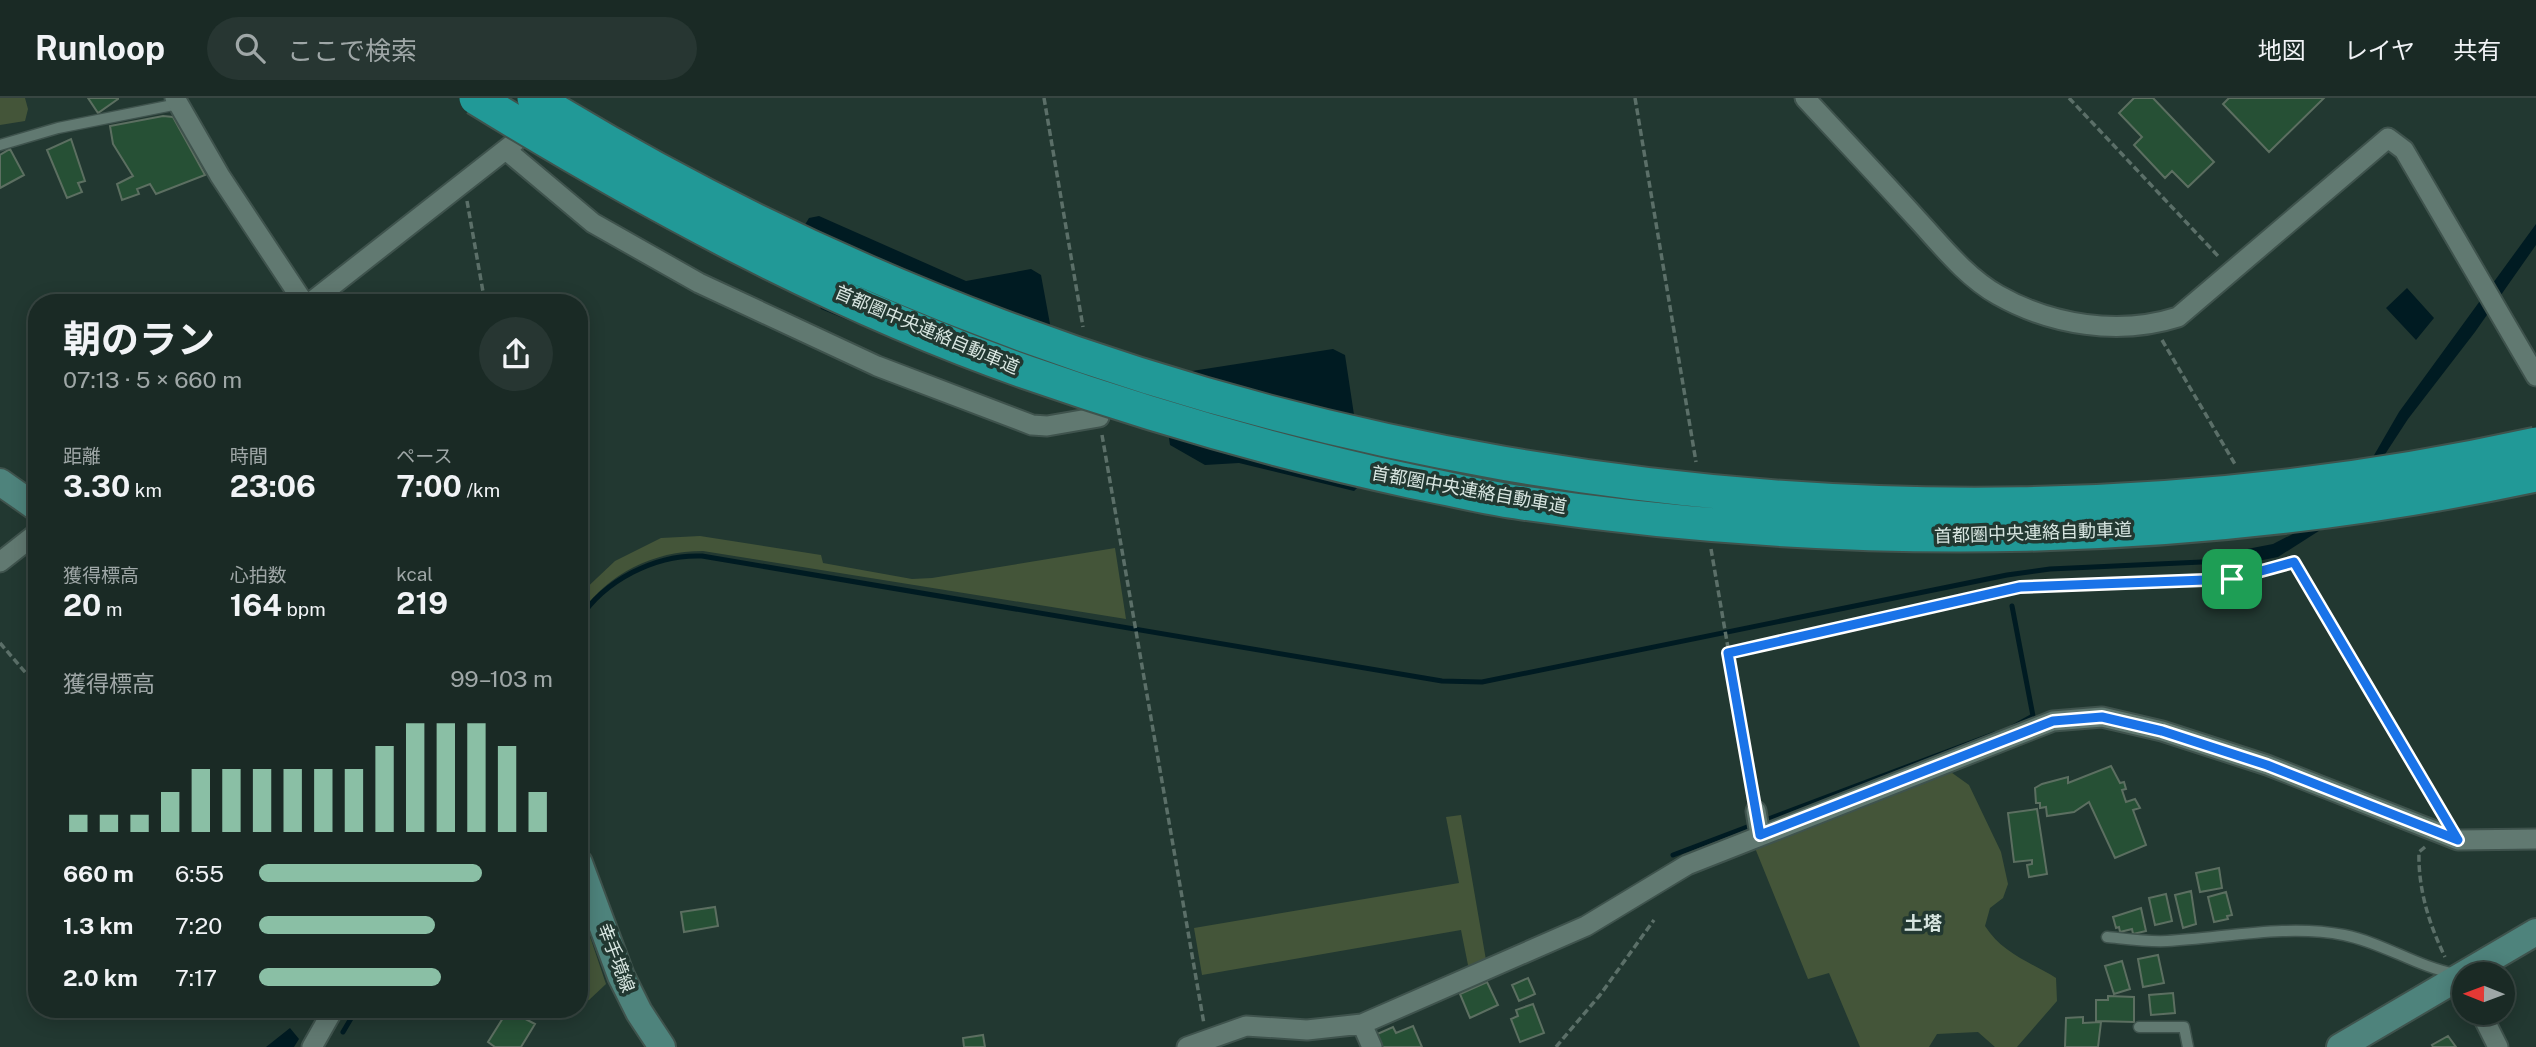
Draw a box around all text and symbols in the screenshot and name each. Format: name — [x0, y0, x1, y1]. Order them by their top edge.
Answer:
search box — [207, 17, 697, 80]
text: Runloop — [35, 29, 165, 67]
icon: search — [231, 29, 269, 67]
text: ここで検索 — [287, 35, 417, 66]
text: 地図 — [2258, 36, 2306, 64]
text: レイヤ — [2344, 36, 2415, 64]
text: 共有 — [2453, 36, 2501, 64]
street label: 首都圏中央連絡自動車道 — [832, 281, 1022, 378]
text: 朝のラン — [63, 317, 215, 362]
button: share — [479, 317, 553, 391]
text: 07:13 · 5 × 660 m — [63, 366, 242, 393]
text: 距離 — [63, 445, 101, 467]
text: 時間 — [230, 445, 268, 467]
text: ペース — [396, 445, 452, 467]
street label: 首都圏中央連絡自動車道 — [1370, 462, 1568, 517]
text: 3.30 — [63, 468, 130, 504]
text: 23:06 — [230, 468, 316, 504]
text: 7:00 — [396, 468, 462, 504]
text: km — [130, 479, 162, 501]
text: /km — [462, 479, 500, 501]
street label: 首都圏中央連絡自動車道 — [1934, 519, 2132, 546]
pin — [2202, 549, 2262, 609]
icon: arrive — [2213, 560, 2251, 598]
text: kcal — [396, 563, 433, 585]
text: 獲得標高 — [63, 564, 139, 586]
text: 心拍数 — [230, 564, 287, 586]
text: 219 — [396, 585, 448, 621]
text: 20 — [63, 587, 101, 623]
text: 164 — [230, 587, 282, 623]
text: m — [101, 598, 122, 620]
text: bpm — [282, 598, 326, 620]
text: 99–103 m — [450, 665, 553, 692]
text: 獲得標高 — [63, 670, 155, 697]
text: 660 m — [63, 860, 134, 887]
text: 6:55 — [175, 860, 224, 887]
text: 1.3 km — [63, 912, 133, 939]
text: 7:20 — [175, 912, 222, 939]
district label: 土塔 — [1904, 912, 1942, 934]
street label: 幸手境線 — [594, 920, 639, 995]
north arrow — [2452, 962, 2515, 1026]
map controls — [2452, 962, 2515, 1025]
text: 2.0 km — [63, 964, 138, 991]
text: 7:17 — [175, 964, 217, 991]

